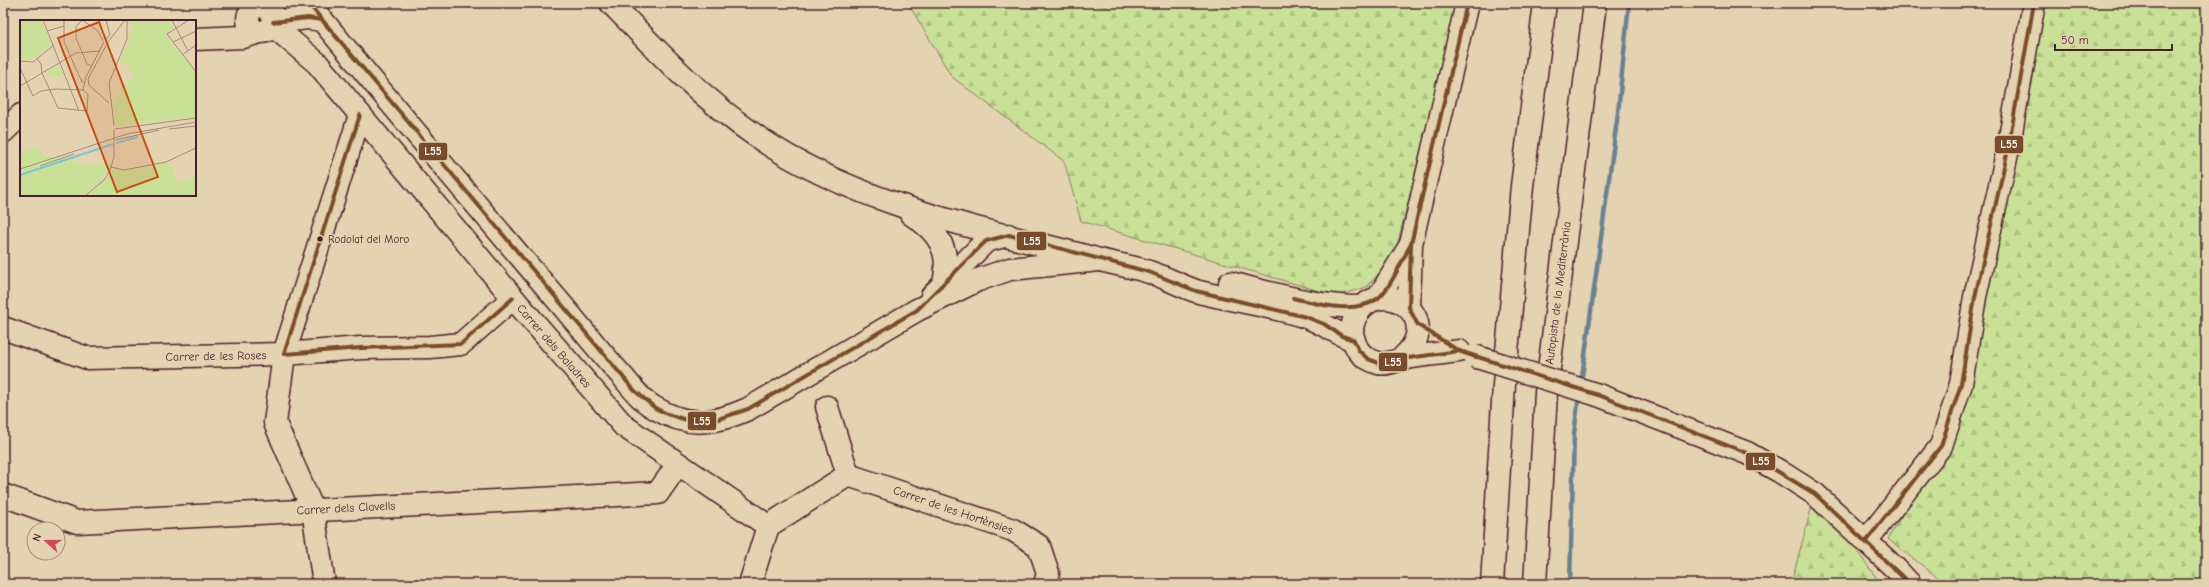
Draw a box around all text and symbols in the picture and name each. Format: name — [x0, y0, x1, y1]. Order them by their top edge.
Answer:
inset map — [20, 20, 196, 196]
scale bar — [2055, 26, 2172, 52]
text: 50 m — [2061, 33, 2089, 47]
line badge: L55 — [1994, 135, 2024, 154]
text: L55 — [2000, 138, 2018, 151]
line badge: L55 — [418, 142, 448, 161]
text: L55 — [424, 145, 442, 158]
street label: Autopista de la Mediterrània — [1542, 221, 1574, 365]
line badge: L55 — [1016, 231, 1047, 251]
place label: Rodolat del Moro — [328, 233, 409, 246]
marker: Rodolat del Moro — [315, 234, 325, 244]
text: L55 — [1023, 235, 1041, 248]
street label: Carrer dels Baladres — [514, 301, 594, 391]
street label: Carrer de les Roses — [165, 348, 267, 364]
line badge: L55 — [1378, 352, 1408, 372]
text: L55 — [1384, 356, 1402, 369]
line badge: L55 — [687, 411, 717, 431]
text: L55 — [693, 415, 711, 428]
line badge: L55 — [1745, 452, 1776, 471]
text: L55 — [1752, 455, 1770, 468]
street label: Carrer de les Hortènsies — [891, 483, 1015, 537]
street label: Carrer dels Clavells — [296, 498, 396, 518]
north arrow — [26, 521, 66, 561]
text: N — [30, 532, 44, 543]

